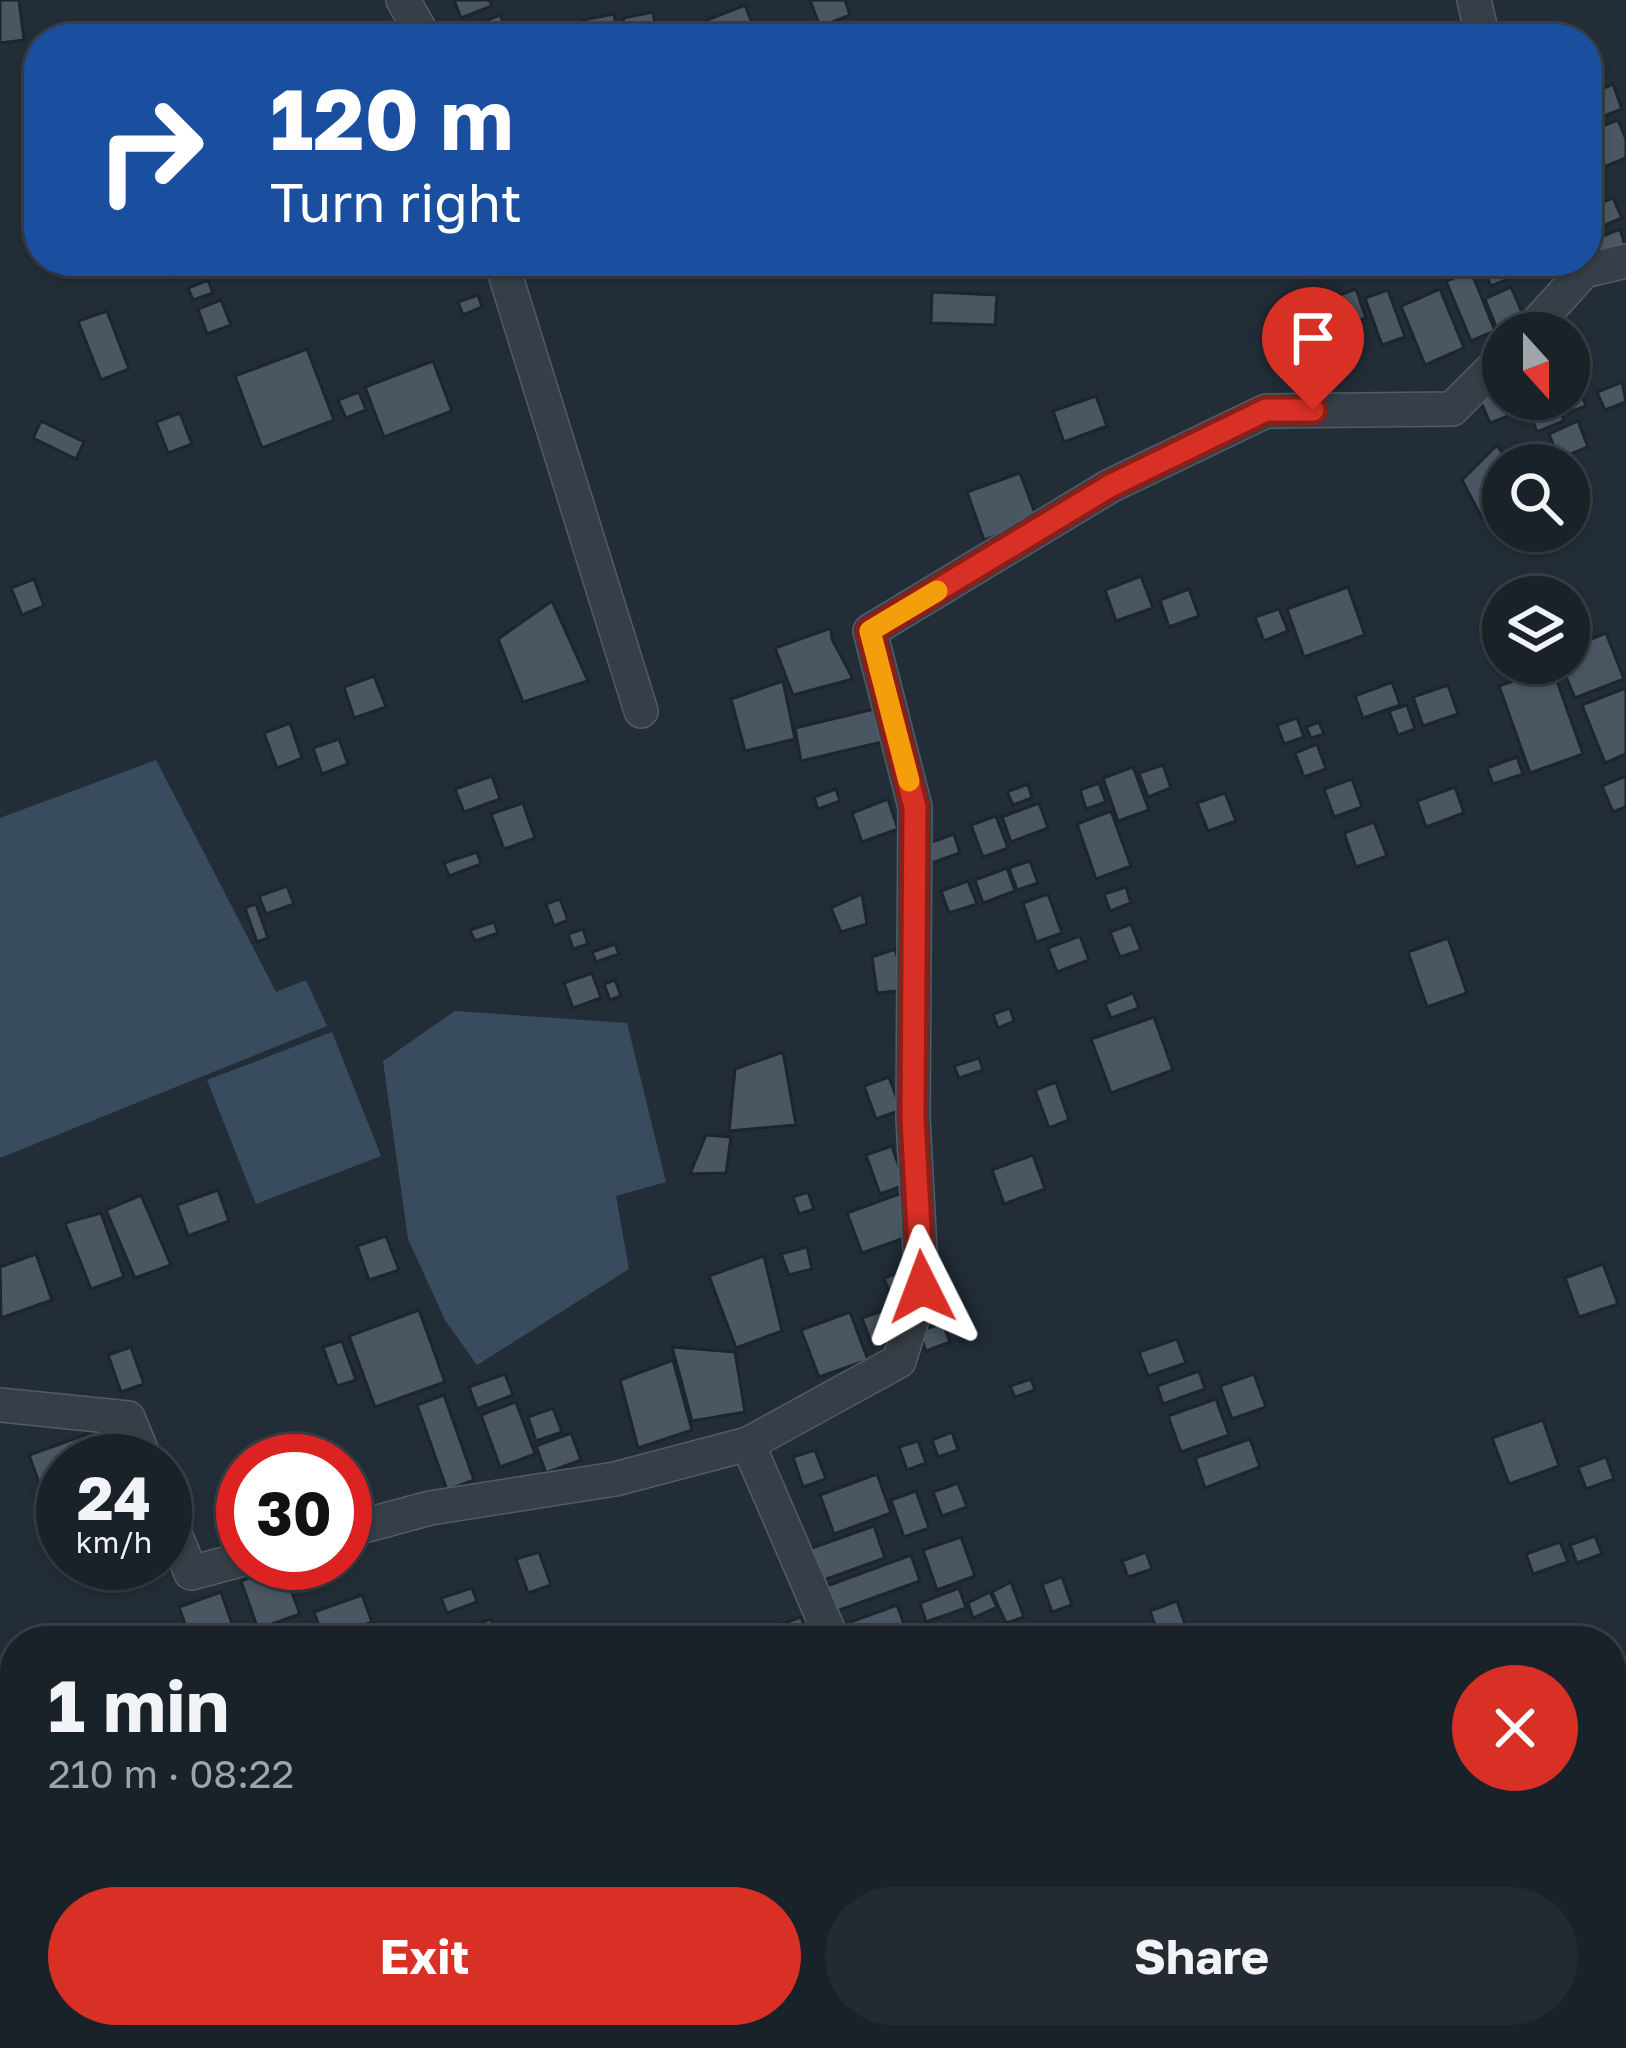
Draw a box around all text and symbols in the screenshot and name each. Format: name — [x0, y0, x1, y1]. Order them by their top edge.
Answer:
text: 120 m — [270, 68, 514, 168]
icon: right — [72, 72, 228, 228]
text: Turn right — [270, 169, 522, 234]
pin — [1262, 287, 1364, 410]
icon: arrive — [1280, 305, 1346, 371]
north arrow — [1482, 312, 1590, 420]
map controls — [1482, 312, 1590, 684]
button: search — [1482, 444, 1590, 552]
button: layers — [1482, 576, 1590, 684]
position arrow — [859, 1224, 985, 1350]
speed limit sign: 30 — [216, 1434, 372, 1590]
text: 24 — [77, 1461, 151, 1533]
text: km/h — [76, 1524, 152, 1560]
text: 1 min — [48, 1661, 229, 1748]
button: close — [1452, 1665, 1578, 1791]
text: 210 m · 08:22 — [48, 1750, 294, 1797]
button: Exit — [48, 1887, 801, 2025]
button: Share — [825, 1887, 1578, 2025]

